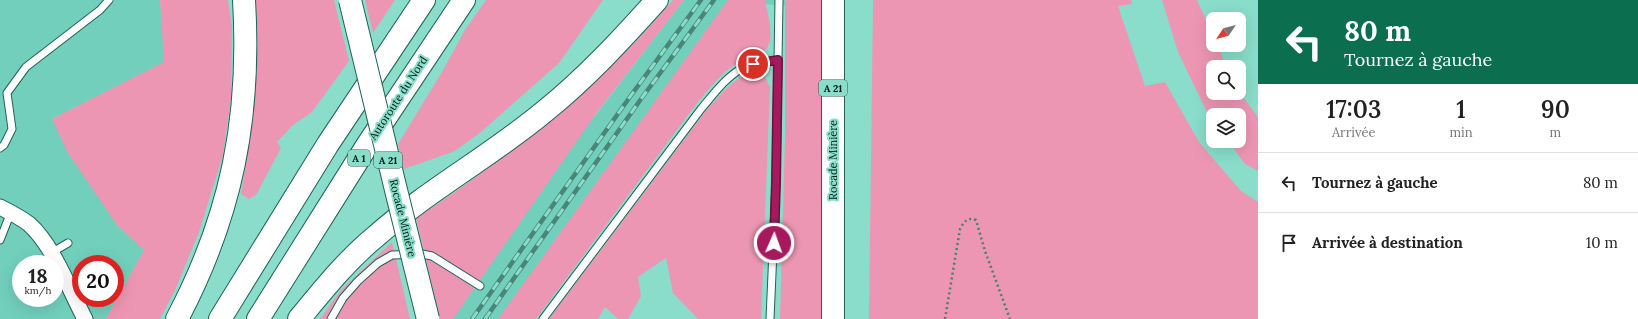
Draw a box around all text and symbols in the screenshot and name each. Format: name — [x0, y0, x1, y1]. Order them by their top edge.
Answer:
north arrow — [1206, 12, 1246, 52]
map controls — [1206, 12, 1246, 148]
text: 80 m — [1344, 13, 1411, 49]
icon: left — [1278, 16, 1330, 68]
pin — [736, 47, 770, 81]
text: Tournez à gauche — [1344, 48, 1492, 71]
street label: Autoroute du Nord — [365, 53, 430, 143]
icon: arrive — [742, 53, 764, 75]
button: search — [1206, 60, 1246, 100]
road number: A 21 — [819, 80, 847, 96]
text: 17:03 — [1326, 94, 1381, 125]
text: 1 — [1456, 94, 1466, 125]
text: 90 — [1541, 94, 1570, 125]
button: layers — [1206, 108, 1246, 148]
street label: Rocade Minière — [826, 120, 840, 200]
text: Arrivée — [1332, 124, 1376, 141]
text: min — [1449, 124, 1473, 141]
text: m — [1549, 124, 1561, 141]
road number: A 1 — [348, 150, 370, 166]
road number: A 21 — [374, 152, 402, 168]
icon: left — [1278, 172, 1300, 194]
text: Tournez à gauche — [1312, 173, 1438, 192]
text: 80 m — [1583, 173, 1618, 192]
street label: Rocade Minière — [387, 178, 419, 258]
position arrow — [753, 222, 795, 264]
icon: arrive — [1278, 232, 1300, 254]
text: Arrivée à destination — [1312, 233, 1463, 252]
text: 10 m — [1586, 233, 1618, 252]
speed limit sign: 20 — [72, 255, 124, 307]
text: 18 — [28, 263, 48, 288]
text: km/h — [24, 284, 52, 297]

